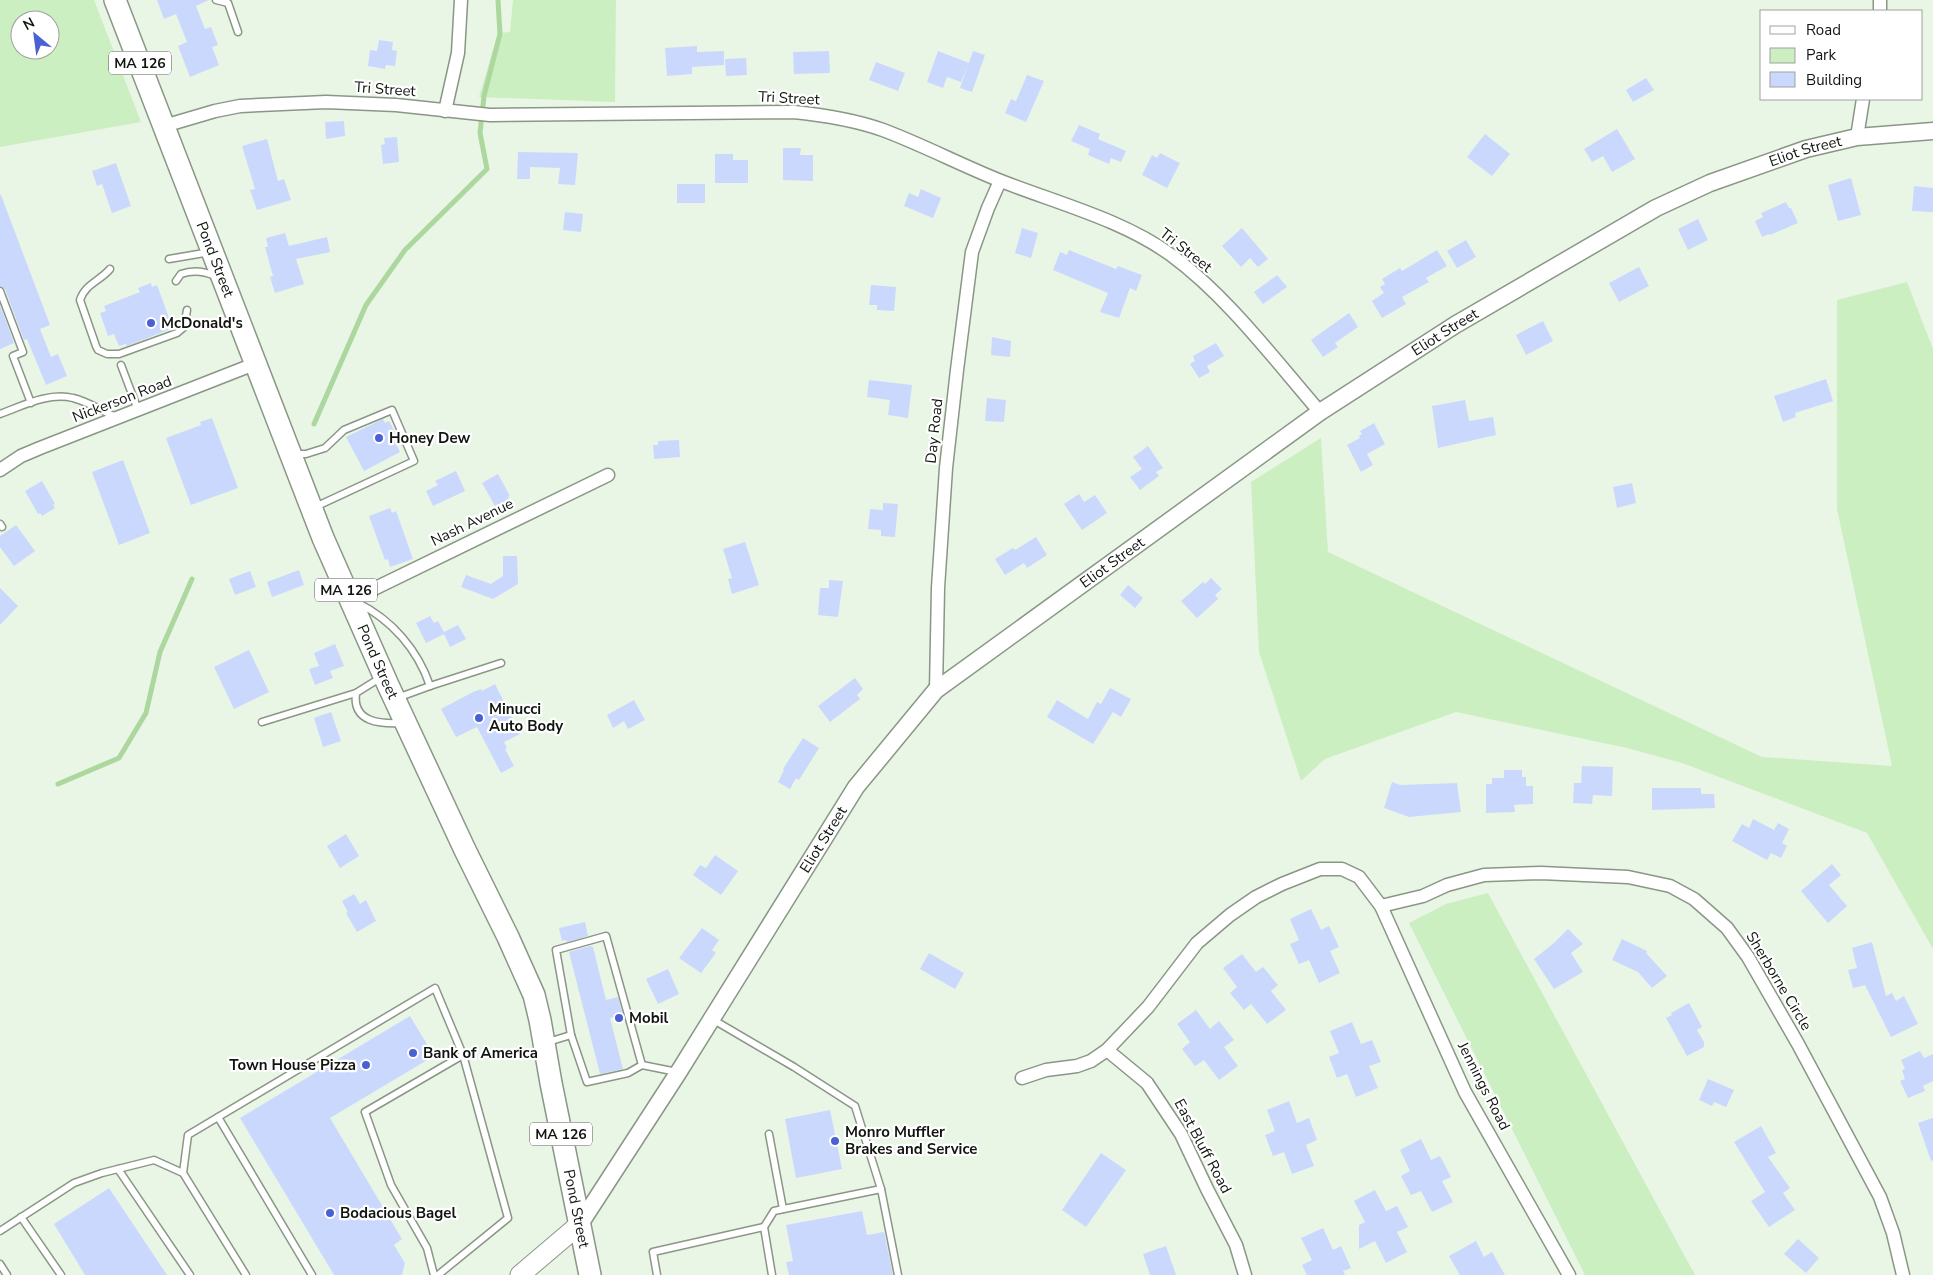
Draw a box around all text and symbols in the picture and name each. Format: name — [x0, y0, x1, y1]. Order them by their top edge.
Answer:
north arrow — [10, 10, 60, 60]
legend — [1760, 10, 1923, 100]
text: N — [20, 13, 38, 35]
text: Road — [1806, 20, 1841, 40]
text: Park — [1806, 45, 1836, 65]
road number: MA 126 — [109, 52, 171, 74]
text: Building — [1806, 70, 1862, 90]
street label: Tri Street — [354, 77, 417, 101]
street label: Tri Street — [758, 86, 821, 110]
street label: Eliot Street — [1766, 131, 1844, 171]
street label: Pond Street — [192, 219, 239, 301]
street label: Tri Street — [1156, 223, 1217, 277]
street label: Eliot Street — [1408, 303, 1482, 360]
place label: McDonald's — [161, 313, 243, 333]
marker: McDonald's — [145, 317, 157, 329]
street label: Nickerson Road — [69, 371, 175, 427]
street label: Day Road — [921, 397, 947, 465]
place label: Honey Dew — [389, 428, 470, 448]
marker: Honey Dew — [373, 432, 385, 444]
street label: Nash Avenue — [427, 493, 517, 551]
street label: Eliot Street — [1076, 532, 1149, 593]
road number: MA 126 — [315, 578, 377, 602]
street label: Pond Street — [352, 621, 403, 703]
place label: Minucci Auto Body — [489, 699, 563, 736]
marker: Minucci Auto Body — [473, 712, 485, 724]
street label: Eliot Street — [795, 802, 852, 877]
street label: Sherborne Circle — [1742, 928, 1816, 1034]
place label: Mobil — [629, 1008, 668, 1028]
marker: Mobil — [613, 1012, 625, 1024]
street label: Jennings Road — [1453, 1038, 1515, 1134]
place label: Bank of America — [423, 1043, 538, 1063]
marker: Bank of America — [407, 1047, 419, 1059]
place label: Town House Pizza — [229, 1055, 356, 1075]
marker: Town House Pizza — [360, 1059, 372, 1071]
street label: East Bluff Road — [1170, 1095, 1236, 1197]
road number: MA 126 — [530, 1122, 592, 1146]
place label: Monro Muffler Brakes and Service — [845, 1122, 977, 1159]
marker: Monro Muffler Brakes and Service — [829, 1135, 841, 1147]
street label: Pond Street — [559, 1168, 594, 1250]
place label: Bodacious Bagel — [340, 1203, 456, 1223]
marker: Bodacious Bagel — [324, 1207, 336, 1219]

